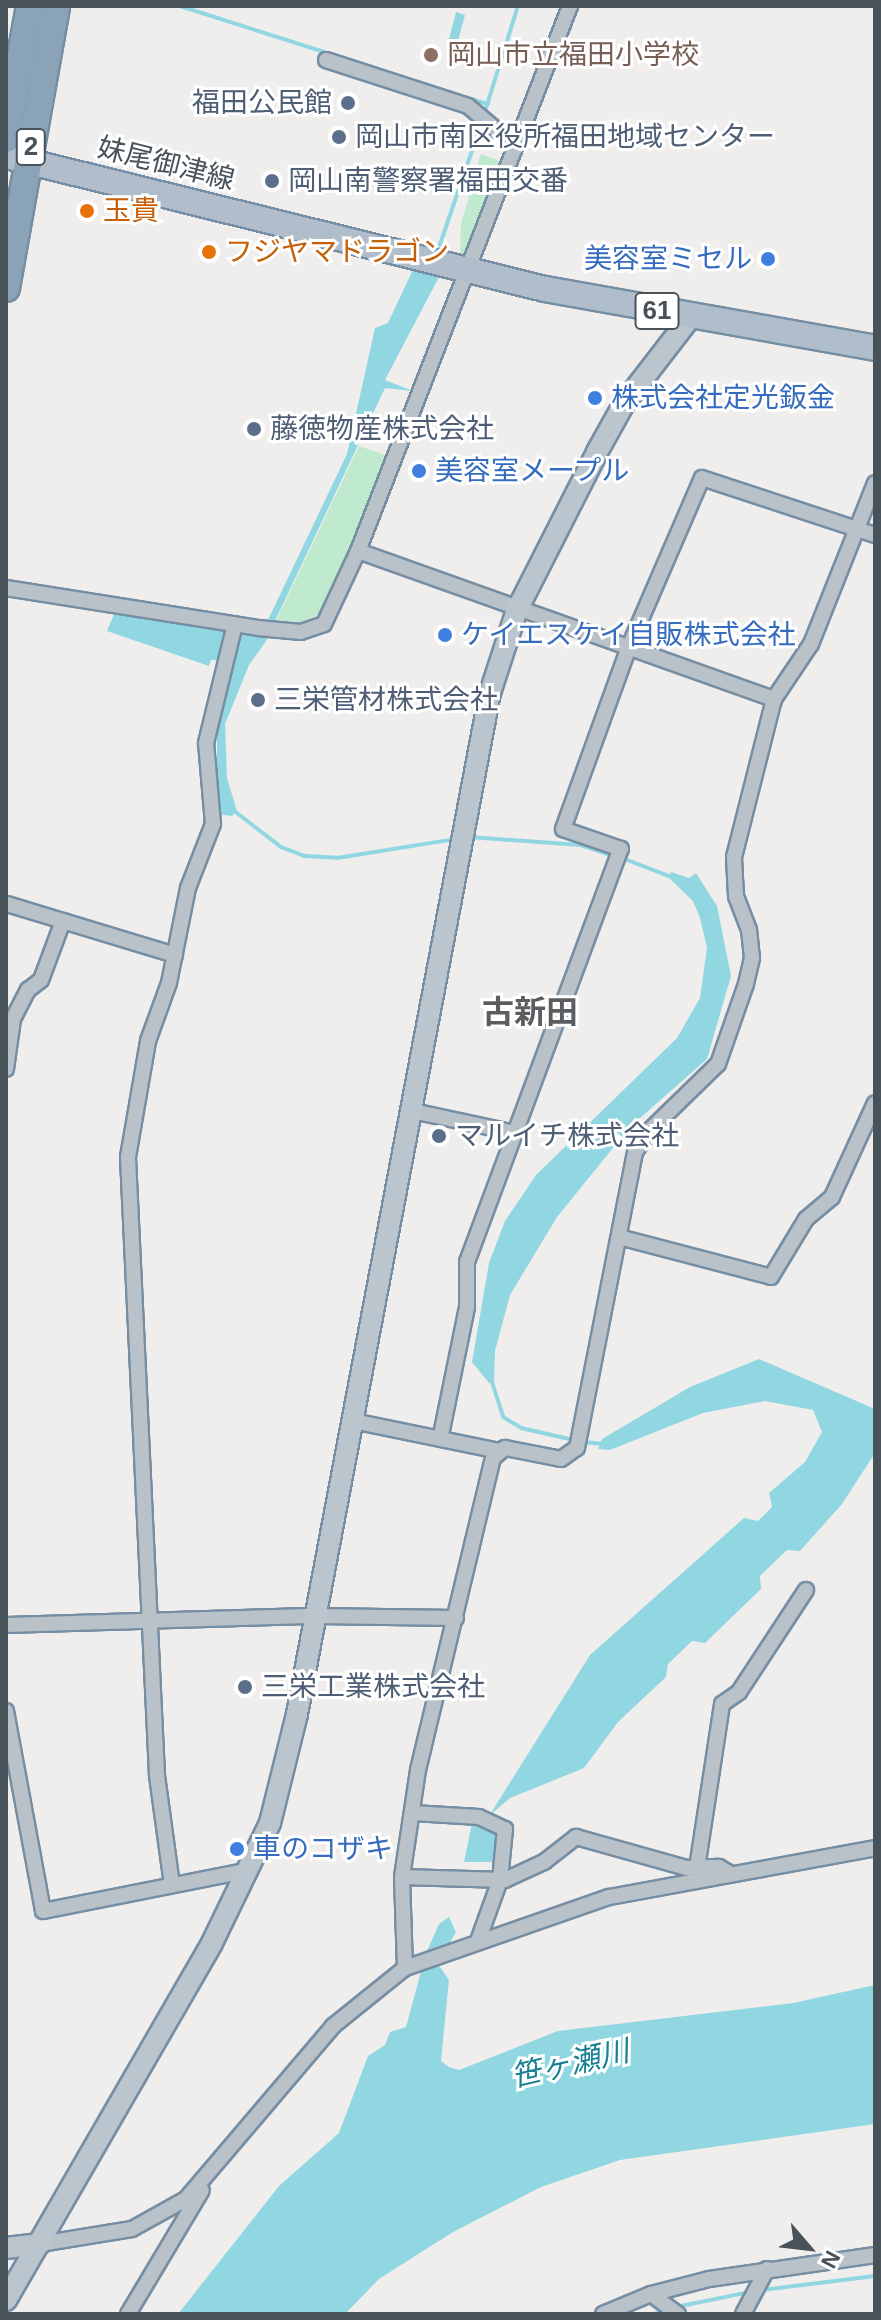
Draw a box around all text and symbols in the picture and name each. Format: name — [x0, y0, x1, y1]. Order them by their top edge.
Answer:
place label: 岡山市立福田小学校 — [447, 38, 699, 72]
marker: 岡山市立福田小学校 — [422, 46, 440, 64]
place label: 福田公民館 — [192, 86, 332, 120]
marker: 福田公民館 — [339, 94, 357, 112]
place label: 岡山市南区役所福田地域センター — [355, 120, 775, 154]
road number: 2 — [15, 125, 47, 169]
marker: 岡山市南区役所福田地域センター — [330, 128, 348, 146]
street label: 妹尾御津線 — [94, 131, 238, 197]
place label: 岡山南警察署福田交番 — [288, 164, 568, 198]
marker: 岡山南警察署福田交番 — [263, 172, 281, 190]
place label: 玉貴 — [103, 194, 159, 228]
marker: 玉貴 — [78, 202, 96, 220]
place label: フジヤマドラゴン — [225, 235, 449, 269]
place label: 美容室ミセル — [584, 242, 752, 276]
marker: フジヤマドラゴン — [200, 243, 218, 261]
marker: 美容室ミセル — [759, 250, 777, 268]
road number: 61 — [633, 289, 681, 333]
place label: 株式会社定光鈑金 — [611, 381, 835, 415]
marker: 株式会社定光鈑金 — [586, 389, 604, 407]
place label: 藤徳物産株式会社 — [270, 412, 494, 446]
marker: 藤徳物産株式会社 — [245, 420, 263, 438]
place label: 美容室メープル — [435, 454, 631, 488]
marker: 美容室メープル — [410, 462, 428, 480]
place label: ケイエスケイ自販株式会社 — [461, 618, 797, 652]
marker: ケイエスケイ自販株式会社 — [436, 626, 454, 644]
place label: 三栄管材株式会社 — [274, 683, 498, 717]
marker: 三栄管材株式会社 — [249, 691, 267, 709]
district label: 古新田 — [482, 993, 578, 1031]
place label: マルイチ株式会社 — [455, 1119, 679, 1153]
marker: マルイチ株式会社 — [430, 1127, 448, 1145]
place label: 三栄工業株式会社 — [261, 1670, 485, 1704]
marker: 三栄工業株式会社 — [236, 1678, 254, 1696]
place label: 車のコザキ — [253, 1832, 393, 1866]
marker: 車のコザキ — [228, 1840, 246, 1858]
water label: 笹ヶ瀬川 — [507, 2033, 633, 2095]
north arrow — [769, 2208, 849, 2288]
text: N — [816, 2247, 845, 2272]

